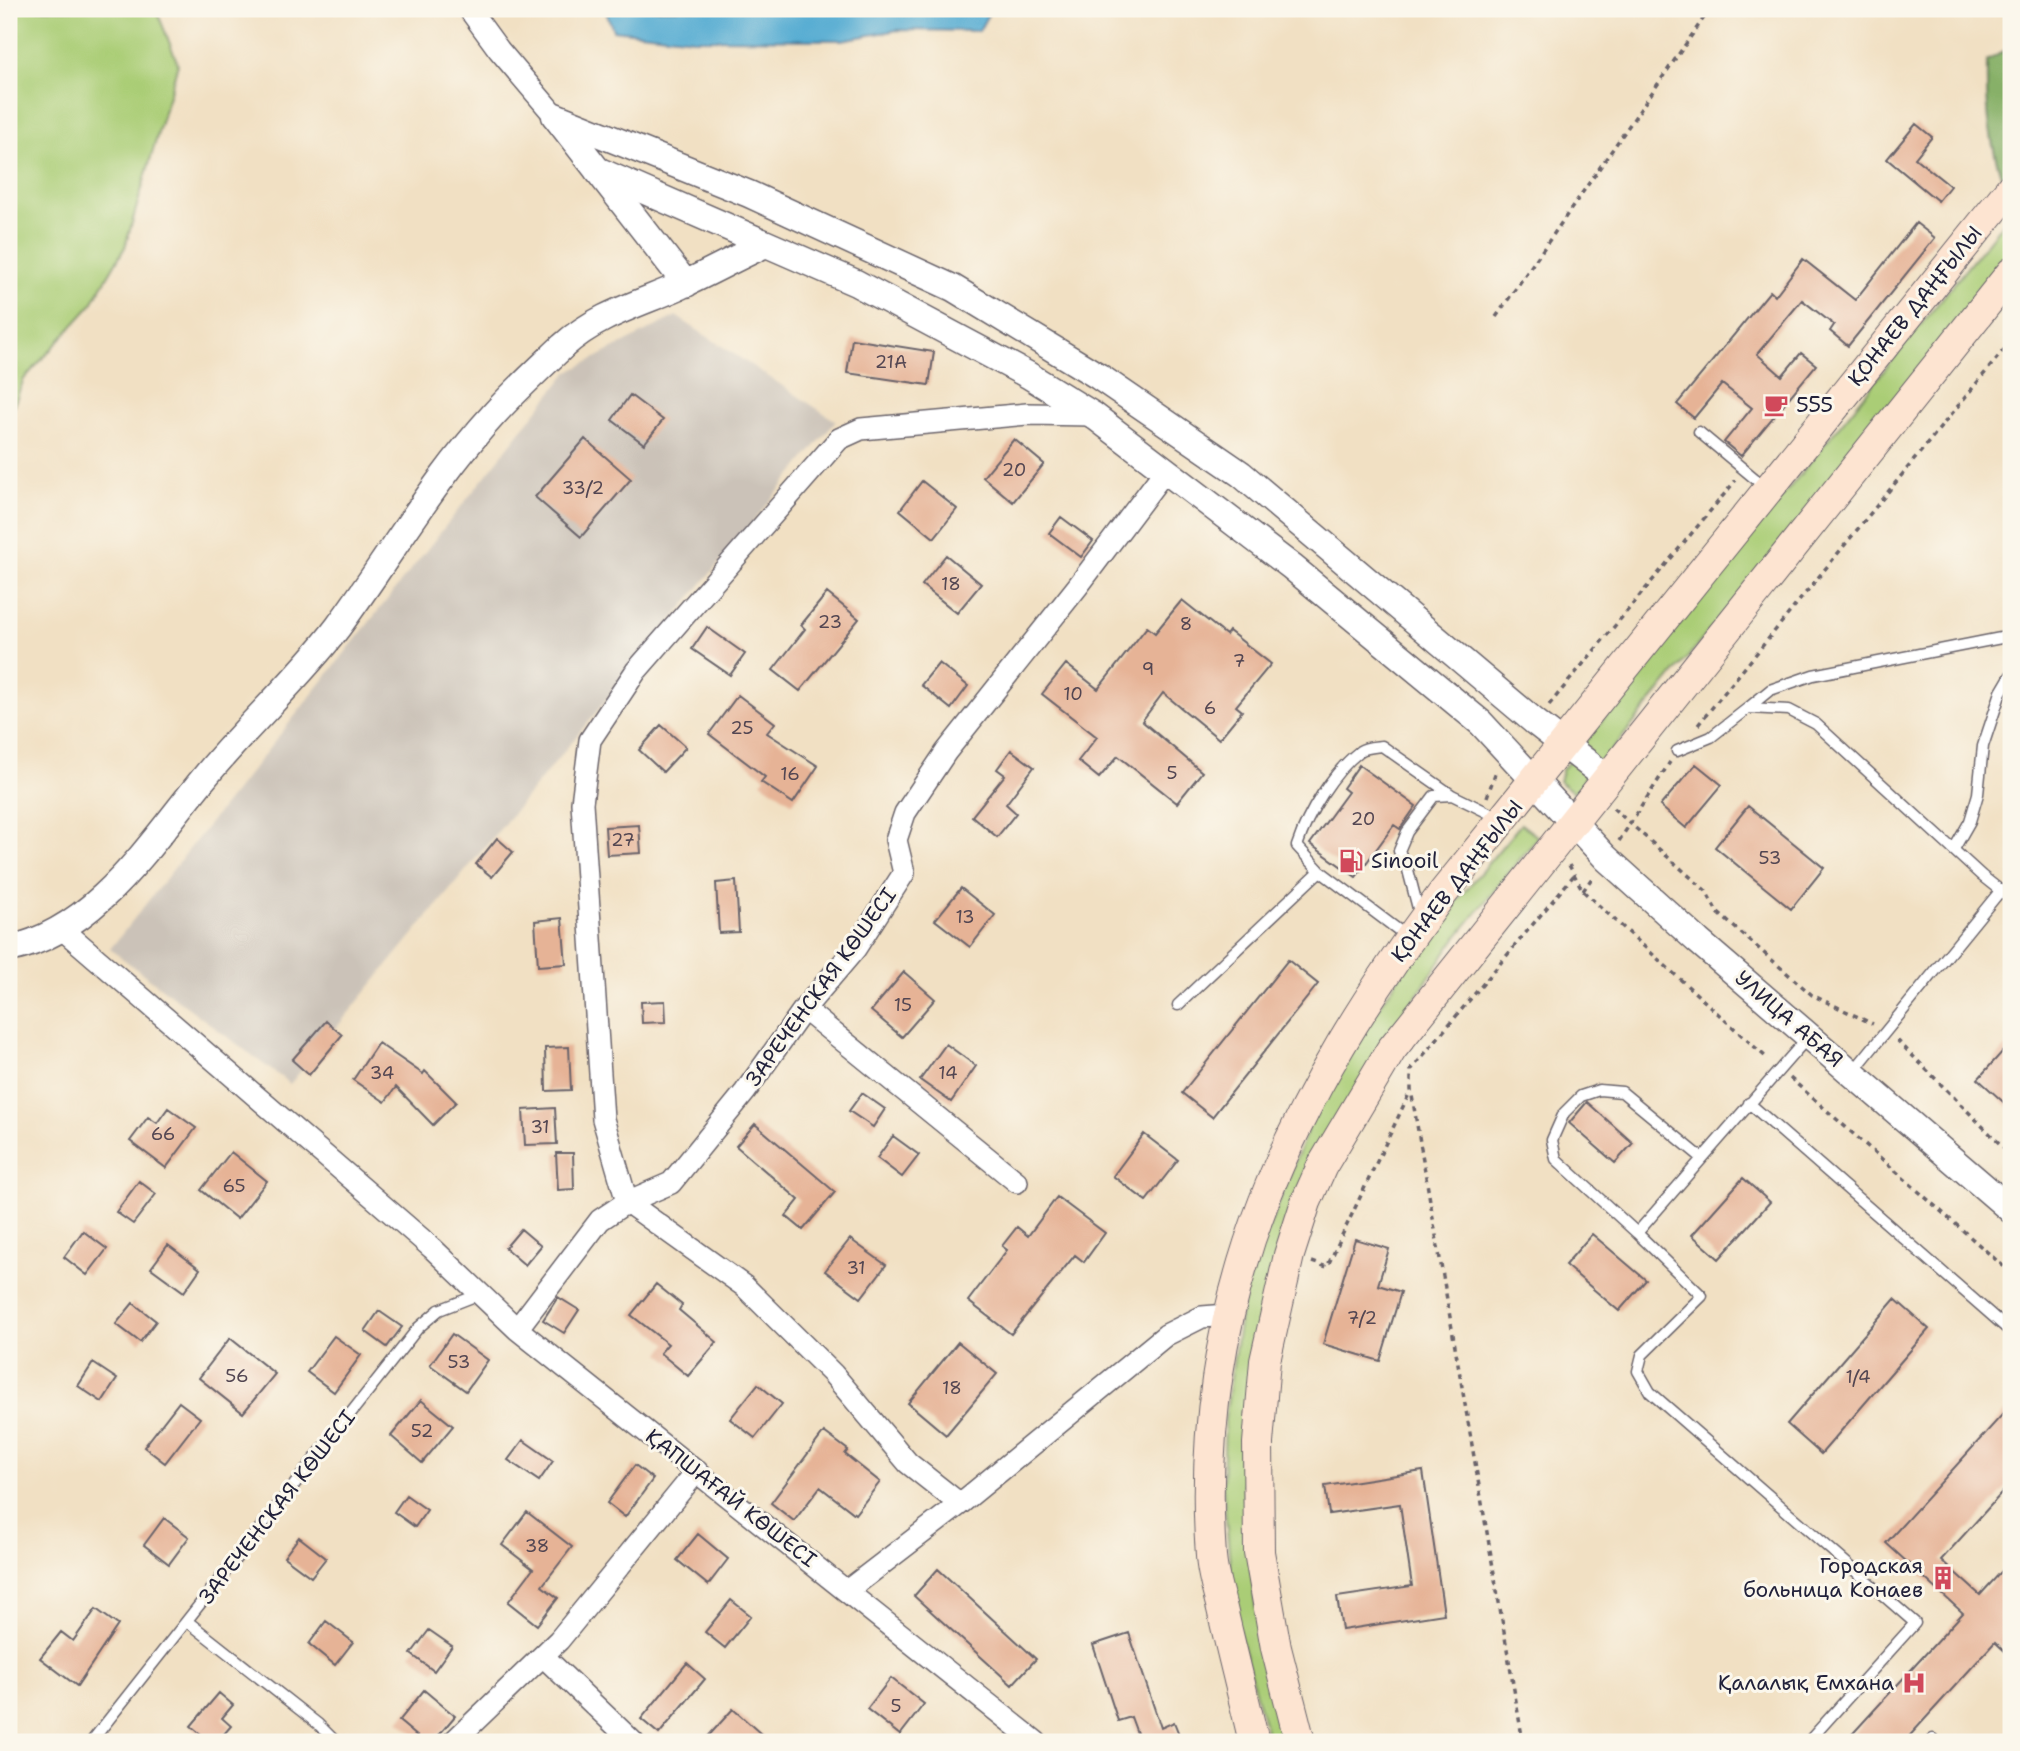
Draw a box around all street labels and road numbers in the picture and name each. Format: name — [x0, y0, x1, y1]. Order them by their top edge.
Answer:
street label: ҚОНАЕВ ДАҢҒЫЛЫ — [1842, 220, 1988, 392]
street label: ҚОНАЕВ ДАҢҒЫЛЫ — [1385, 794, 1529, 968]
street label: ЗАРЕЧЕНСКАЯ КӨШЕСІ — [739, 882, 903, 1092]
street label: УЛИЦА АБАЯ — [1729, 964, 1849, 1074]
street label: ЗАРЕЧЕНСКАЯ КӨШЕСІ — [192, 1404, 362, 1610]
street label: ҚАПШАҒАЙ КӨШЕСІ — [640, 1422, 822, 1574]

